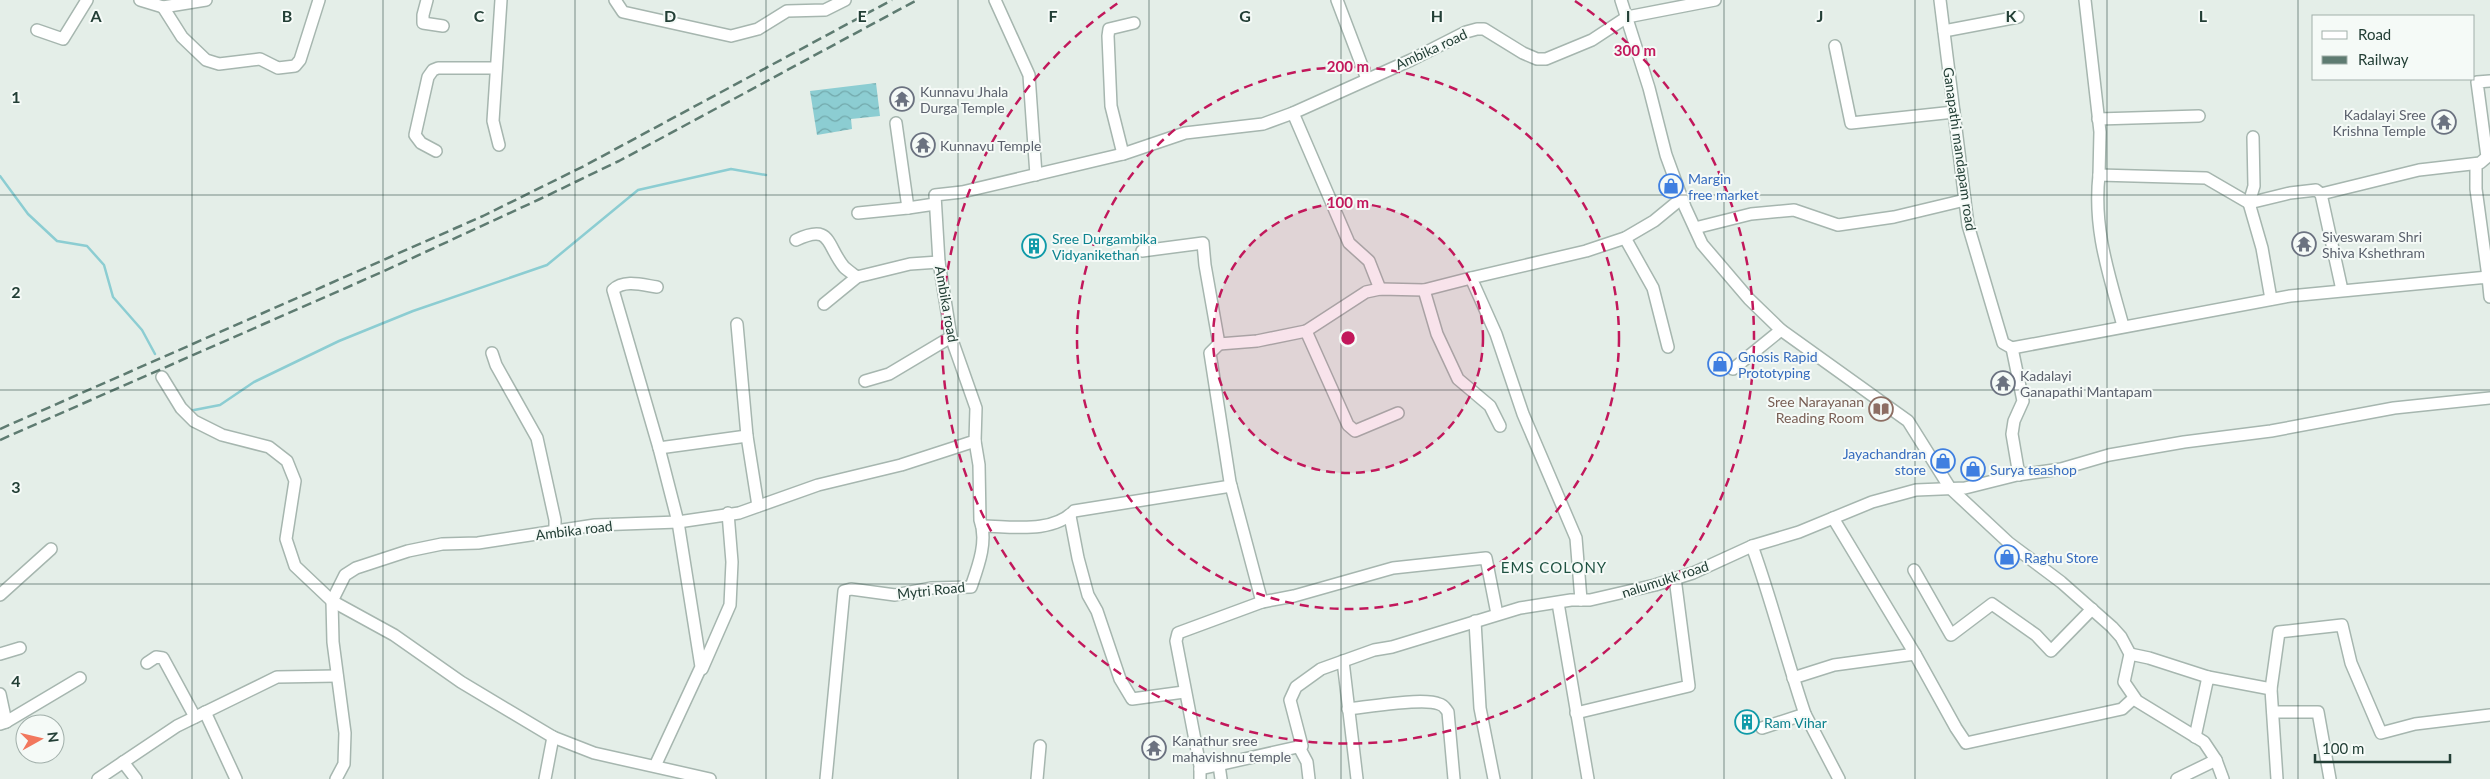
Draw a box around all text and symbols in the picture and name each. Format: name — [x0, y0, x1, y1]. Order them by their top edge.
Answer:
text: A — [89, 6, 102, 25]
text: B — [282, 6, 292, 25]
text: C — [474, 6, 485, 25]
text: D — [664, 6, 676, 25]
text: E — [857, 6, 867, 25]
text: F — [1048, 6, 1058, 25]
text: G — [1239, 6, 1251, 25]
text: H — [1431, 6, 1443, 25]
text: I — [1626, 6, 1630, 25]
text: J — [1817, 6, 1823, 25]
text: K — [2006, 6, 2018, 25]
text: L — [2199, 6, 2208, 25]
legend — [2312, 15, 2475, 80]
street label: Ambika road — [1392, 25, 1470, 73]
text: Road — [2358, 25, 2391, 43]
text: 300 m — [1614, 41, 1656, 59]
text: Railway — [2358, 50, 2409, 68]
text: 200 m — [1327, 57, 1369, 75]
street label: Ganapathi mandapam road — [1940, 66, 1980, 232]
place label: Kunnavu Jhala Durga Temple — [920, 83, 1008, 116]
temple icon: Kunnavu Jhala Durga Temple — [889, 86, 915, 112]
text: 1 — [11, 87, 21, 106]
place label: Kadalayi Sree Krishna Temple — [2332, 106, 2426, 139]
temple icon: Kadalayi Sree Krishna Temple — [2431, 109, 2457, 135]
temple icon: Kunnavu Temple — [910, 132, 936, 158]
place label: Kunnavu Temple — [940, 137, 1041, 154]
place label: Margin free market — [1688, 170, 1759, 203]
shop icon: Margin free market — [1658, 173, 1684, 199]
text: 100 m — [1327, 193, 1369, 211]
place label: Siveswaram Shri Shiva Kshethram — [2322, 228, 2425, 261]
place label: Sree Durgambika Vidyanikethan — [1052, 230, 1157, 263]
temple icon: Siveswaram Shri Shiva Kshethram — [2291, 231, 2317, 257]
building icon: Sree Durgambika Vidyanikethan — [1021, 233, 1047, 259]
street label: Ambika road — [932, 264, 962, 344]
text: 2 — [11, 282, 21, 301]
centre of rings — [1339, 329, 1357, 347]
place label: Gnosis Rapid Prototyping — [1738, 348, 1818, 381]
shop icon: Gnosis Rapid Prototyping — [1707, 351, 1733, 377]
place label: Kadalayi Ganapathi Mantapam — [2020, 367, 2152, 400]
temple icon: Kadalayi Ganapathi Mantapam — [1990, 370, 2016, 396]
place label: Sree Narayanan Reading Room — [1768, 393, 1864, 426]
library icon: Sree Narayanan Reading Room — [1868, 396, 1894, 422]
place label: Jayachandran store — [1843, 445, 1926, 478]
shop icon: Jayachandran store — [1930, 448, 1956, 474]
shop icon: Surya teashop — [1960, 456, 1986, 482]
place label: Surya teashop — [1990, 461, 2077, 478]
text: 3 — [11, 477, 21, 496]
street label: Ambika road — [535, 517, 613, 543]
shop icon: Raghu Store — [1994, 544, 2020, 570]
place label: Raghu Store — [2024, 549, 2099, 566]
street label: nalumukk road — [1619, 557, 1711, 601]
district label: EMS COLONY — [1501, 558, 1607, 576]
street label: Mytri Road — [896, 578, 966, 602]
text: 4 — [11, 671, 21, 690]
building icon: Ram Vihar — [1734, 709, 1760, 735]
north arrow — [15, 714, 65, 764]
place label: Ram Vihar — [1764, 714, 1827, 731]
text: N — [44, 731, 63, 744]
place label: Kanathur sree mahavishnu temple — [1172, 732, 1291, 765]
scale bar — [2315, 732, 2450, 764]
temple icon: Kanathur sree mahavishnu temple — [1141, 735, 1167, 761]
text: 100 m — [2322, 739, 2364, 757]

